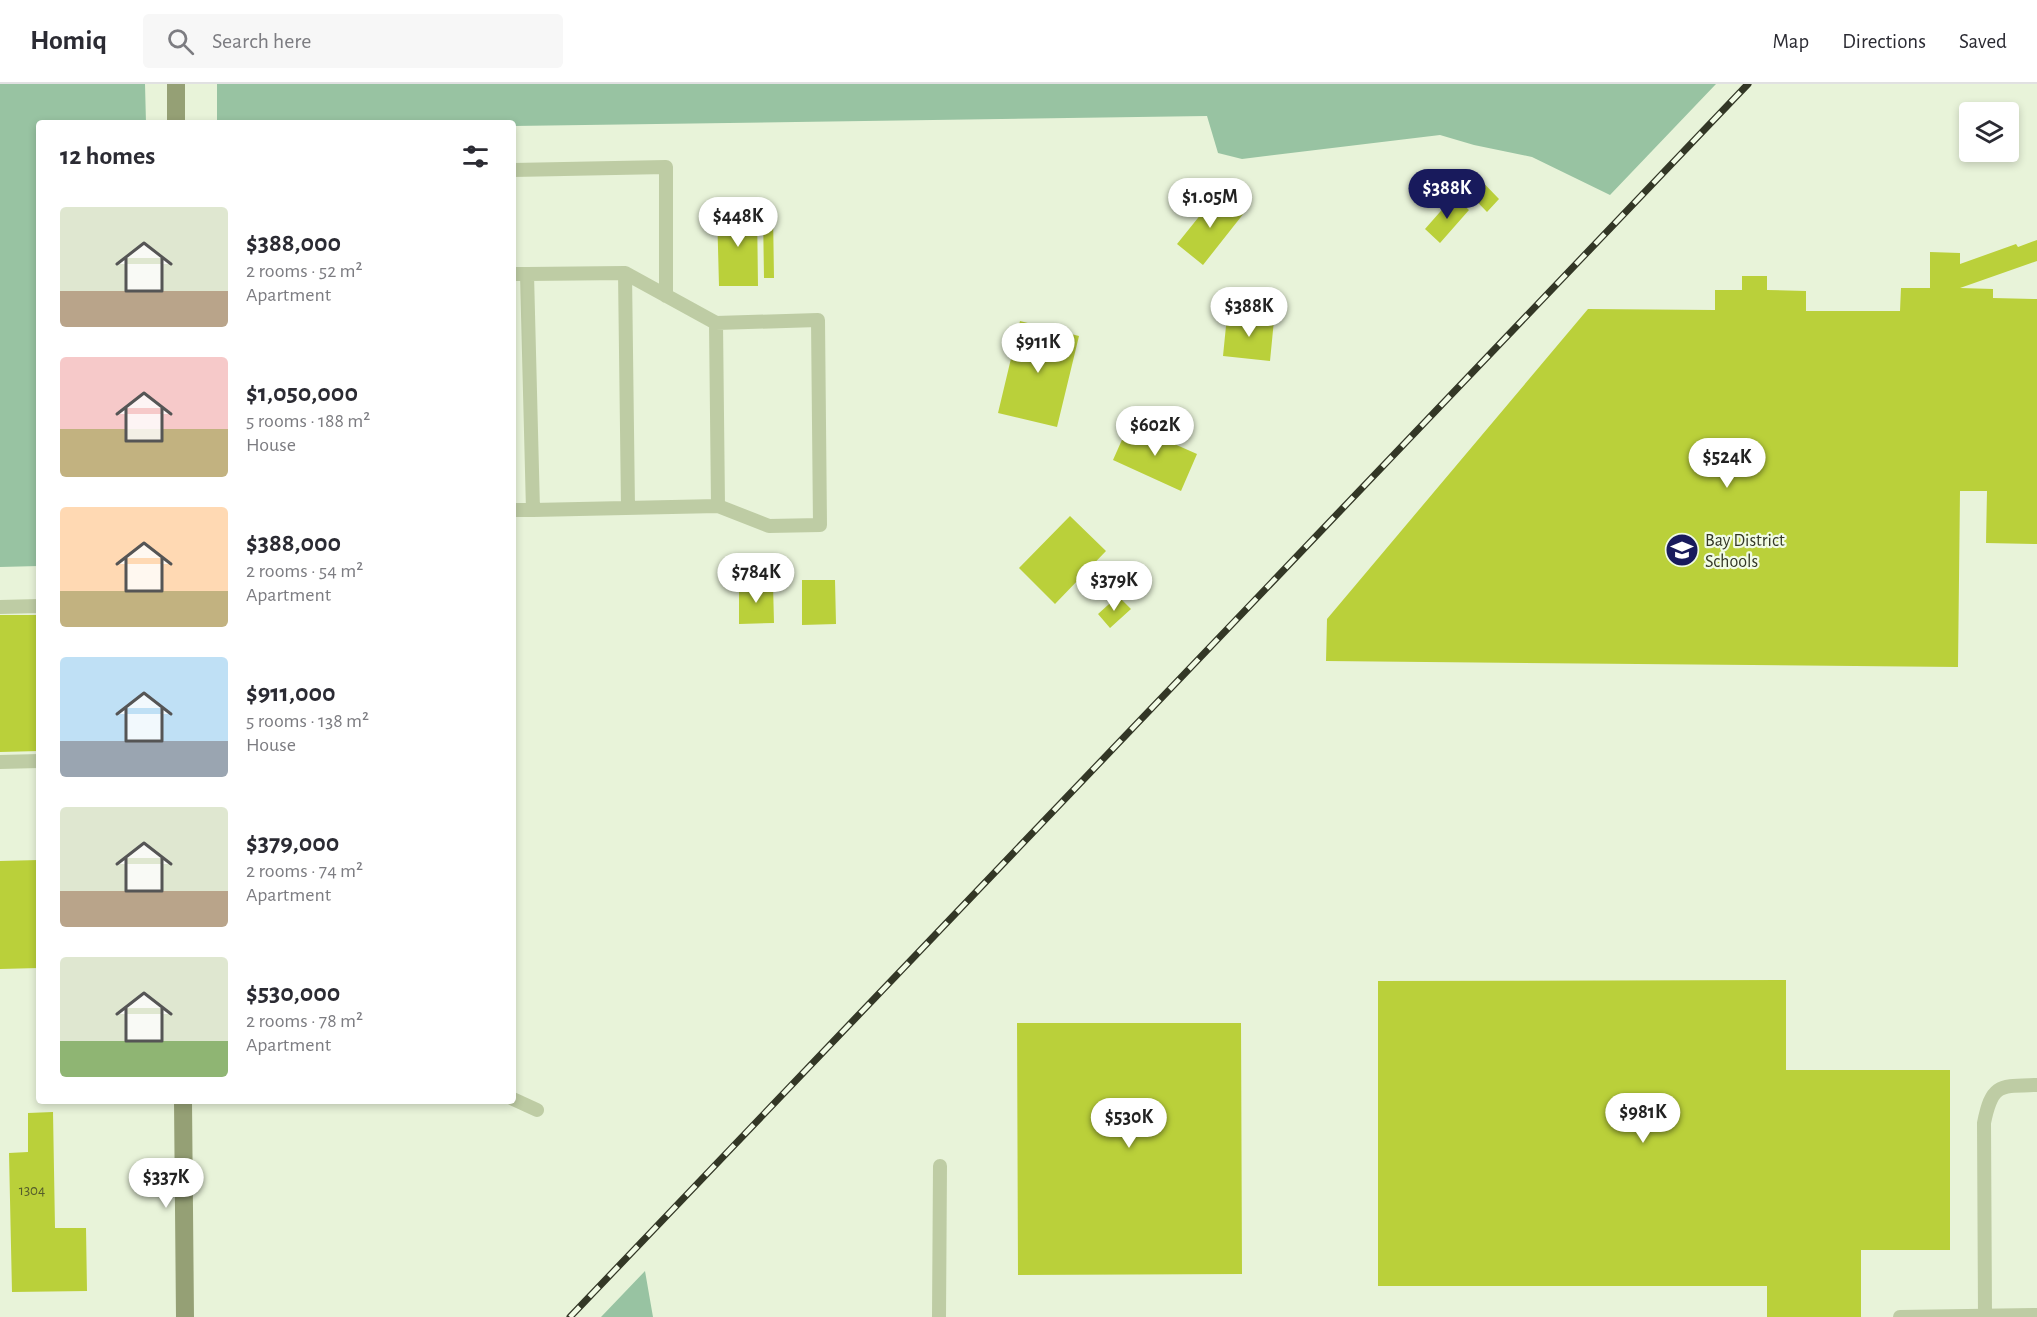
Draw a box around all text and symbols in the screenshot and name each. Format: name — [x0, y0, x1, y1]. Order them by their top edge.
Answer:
search box — [143, 14, 563, 68]
icon: search — [164, 25, 197, 58]
text: Homiq — [30, 27, 107, 55]
text: Search here — [212, 30, 312, 52]
text: Map — [1773, 31, 1809, 52]
text: Directions — [1842, 31, 1926, 52]
text: Saved — [1959, 31, 2007, 52]
map controls — [1959, 102, 2019, 162]
button: layers — [1959, 102, 2019, 162]
icon: filters — [459, 140, 492, 173]
text: 12 homes — [60, 143, 155, 169]
pin: $388K — [1405, 169, 1489, 220]
pin: $1.05M — [1161, 178, 1259, 229]
text: $388K — [1422, 178, 1472, 198]
text: $1.05M — [1182, 187, 1238, 207]
pin: $448K — [696, 197, 780, 248]
text: $448K — [713, 206, 763, 226]
text: $388,000 — [246, 230, 341, 256]
icon: home — [108, 231, 180, 303]
text: 2 rooms · 52 m² — [246, 261, 363, 281]
text: Apartment — [246, 285, 331, 305]
pin: $388K — [1207, 287, 1291, 338]
text: $388K — [1224, 296, 1274, 316]
pin: $911K — [996, 323, 1080, 374]
text: $911K — [1016, 332, 1060, 352]
text: $1,050,000 — [246, 380, 358, 406]
icon: home — [108, 381, 180, 453]
pin: $602K — [1113, 406, 1197, 457]
text: 5 rooms · 188 m² — [246, 411, 370, 431]
text: $602K — [1130, 415, 1180, 435]
text: House — [246, 435, 296, 455]
pin: $524K — [1685, 438, 1769, 489]
text: $524K — [1703, 447, 1751, 467]
text: $388,000 — [246, 530, 341, 556]
icon: home — [108, 531, 180, 603]
school or university icon: Bay District Schools — [1664, 532, 1700, 568]
place label: Bay District Schools — [1705, 532, 1785, 571]
pin: $784K — [714, 553, 798, 604]
text: 2 rooms · 54 m² — [246, 561, 363, 581]
pin: $379K — [1072, 561, 1156, 612]
text: $784K — [731, 562, 781, 582]
text: $379K — [1090, 570, 1138, 590]
text: Apartment — [246, 585, 331, 605]
text: $911,000 — [246, 680, 336, 706]
icon: home — [108, 681, 180, 753]
text: 5 rooms · 138 m² — [246, 711, 369, 731]
text: House — [246, 735, 296, 755]
text: $379,000 — [246, 830, 339, 856]
icon: home — [108, 831, 180, 903]
text: 2 rooms · 74 m² — [246, 861, 363, 881]
text: Apartment — [246, 885, 331, 905]
text: $530,000 — [246, 980, 340, 1006]
icon: home — [108, 981, 180, 1053]
text: 2 rooms · 78 m² — [246, 1011, 363, 1031]
text: Apartment — [246, 1035, 331, 1055]
pin: $981K — [1601, 1093, 1685, 1144]
pin: $530K — [1087, 1098, 1171, 1149]
text: $981K — [1619, 1102, 1667, 1122]
text: $530K — [1105, 1107, 1153, 1127]
pin: $337K — [124, 1158, 208, 1209]
text: $337K — [143, 1167, 189, 1187]
house number: 1304 — [19, 1183, 45, 1198]

